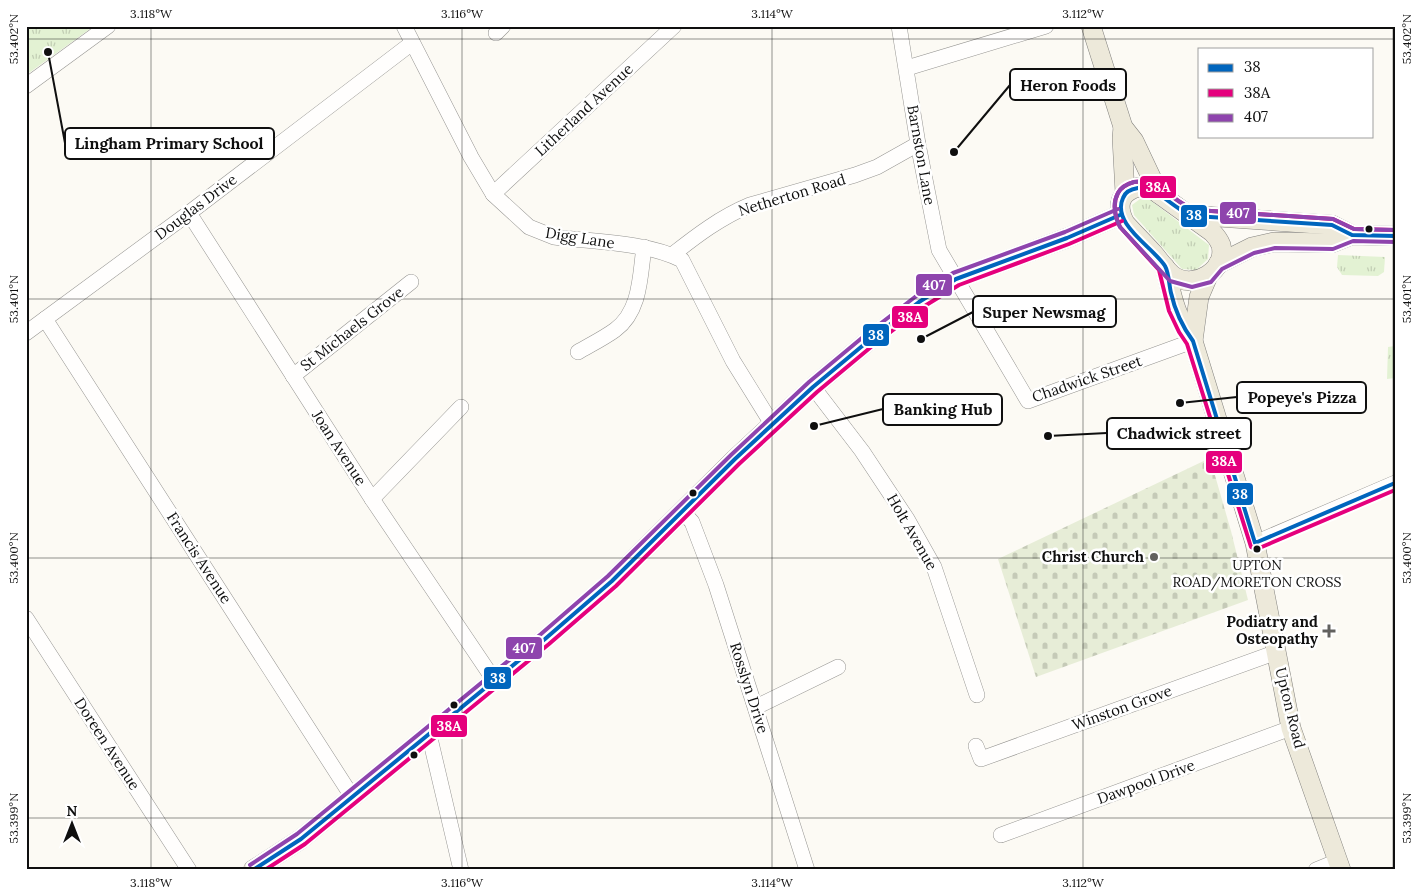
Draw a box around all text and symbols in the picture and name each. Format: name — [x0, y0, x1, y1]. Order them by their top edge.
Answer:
text: 3.118°W — [130, 6, 173, 21]
text: 3.116°W — [441, 6, 484, 21]
text: 3.114°W — [751, 6, 794, 21]
text: 3.112°W — [1062, 6, 1105, 21]
text: 53.402°N — [6, 14, 21, 64]
text: 53.402°N — [1399, 14, 1414, 64]
legend — [1198, 48, 1374, 138]
text: 38 — [1244, 57, 1261, 76]
street label: Litherland Avenue — [531, 59, 637, 160]
callout: Heron Foods — [1010, 69, 1126, 100]
text: Heron Foods — [1020, 75, 1116, 95]
text: 38A — [1244, 83, 1271, 102]
street label: Barnston Lane — [903, 103, 940, 206]
text: 407 — [1244, 107, 1268, 126]
callout: Lingham Primary School — [65, 128, 274, 159]
text: Lingham Primary School — [74, 133, 264, 153]
street label: Netherton Road — [736, 169, 848, 220]
street label: Douglas Drive — [151, 170, 240, 244]
line badge: 38A — [1139, 175, 1177, 199]
text: 38A — [1145, 178, 1171, 196]
line badge: 407 — [1219, 201, 1257, 225]
line badge: 38 — [1180, 204, 1208, 228]
text: 407 — [1226, 204, 1250, 222]
text: 38 — [1186, 206, 1202, 224]
street label: Digg Lane — [544, 223, 616, 252]
unlabelled marker — [1364, 224, 1374, 234]
line badge: 407 — [915, 273, 953, 297]
text: 53.401°N — [6, 275, 21, 323]
text: 53.401°N — [1399, 275, 1414, 323]
text: 407 — [922, 276, 946, 294]
street label: St Michaels Grove — [296, 282, 407, 375]
callout: Super Newsmag — [973, 296, 1116, 327]
text: Super Newsmag — [983, 302, 1106, 322]
line badge: 38A — [891, 305, 929, 329]
text: 38A — [897, 308, 923, 326]
line badge: 38 — [862, 323, 890, 347]
text: 38 — [868, 326, 884, 344]
street label: Chadwick Street — [1029, 351, 1144, 406]
callout: Popeye's Pizza — [1237, 382, 1366, 413]
text: Popeye's Pizza — [1247, 387, 1357, 407]
callout: Banking Hub — [883, 394, 1002, 425]
text: Banking Hub — [894, 399, 992, 419]
street label: Joan Avenue — [307, 406, 371, 489]
callout: Chadwick street — [1107, 418, 1251, 449]
text: Chadwick street — [1117, 423, 1242, 443]
line badge: 38A — [1205, 450, 1243, 474]
text: 38A — [1211, 452, 1237, 470]
line badge: 38 — [1226, 482, 1254, 506]
text: 38 — [1232, 485, 1248, 503]
unlabelled marker — [688, 488, 698, 498]
street label: Holt Avenue — [883, 490, 942, 573]
street label: Francis Avenue — [163, 508, 236, 607]
text: 53.400°N — [6, 532, 21, 584]
text: 53.400°N — [1399, 532, 1414, 584]
marker: UPTON ROAD/MORETON CROSS — [1252, 544, 1262, 554]
place label: Christ Church — [1042, 547, 1145, 566]
marker: Christ Church — [1148, 551, 1160, 563]
place label: UPTON ROAD/MORETON CROSS — [1173, 556, 1342, 591]
place label: Podiatry and Osteopathy — [1226, 612, 1319, 648]
marker: Podiatry and Osteopathy — [1322, 624, 1336, 638]
line badge: 407 — [505, 636, 543, 660]
text: 407 — [512, 639, 536, 657]
street label: Rosslyn Drive — [726, 640, 773, 736]
street label: Upton Road — [1271, 665, 1310, 750]
line badge: 38 — [483, 666, 512, 690]
text: 38 — [490, 669, 506, 687]
street label: Winston Grove — [1069, 681, 1174, 734]
street label: Doreen Avenue — [70, 694, 144, 794]
unlabelled marker — [449, 700, 459, 710]
line badge: 38A — [430, 714, 468, 738]
text: 38A — [436, 717, 462, 735]
unlabelled marker — [409, 750, 419, 760]
street label: Dawpool Drive — [1094, 755, 1197, 808]
text: 53.399°N — [6, 793, 21, 843]
text: 53.399°N — [1399, 793, 1414, 843]
north arrow — [48, 798, 98, 848]
text: N — [67, 802, 78, 820]
text: 3.118°W — [130, 875, 173, 890]
text: 3.116°W — [441, 875, 484, 890]
text: 3.114°W — [751, 875, 794, 890]
text: 3.112°W — [1062, 875, 1105, 890]

